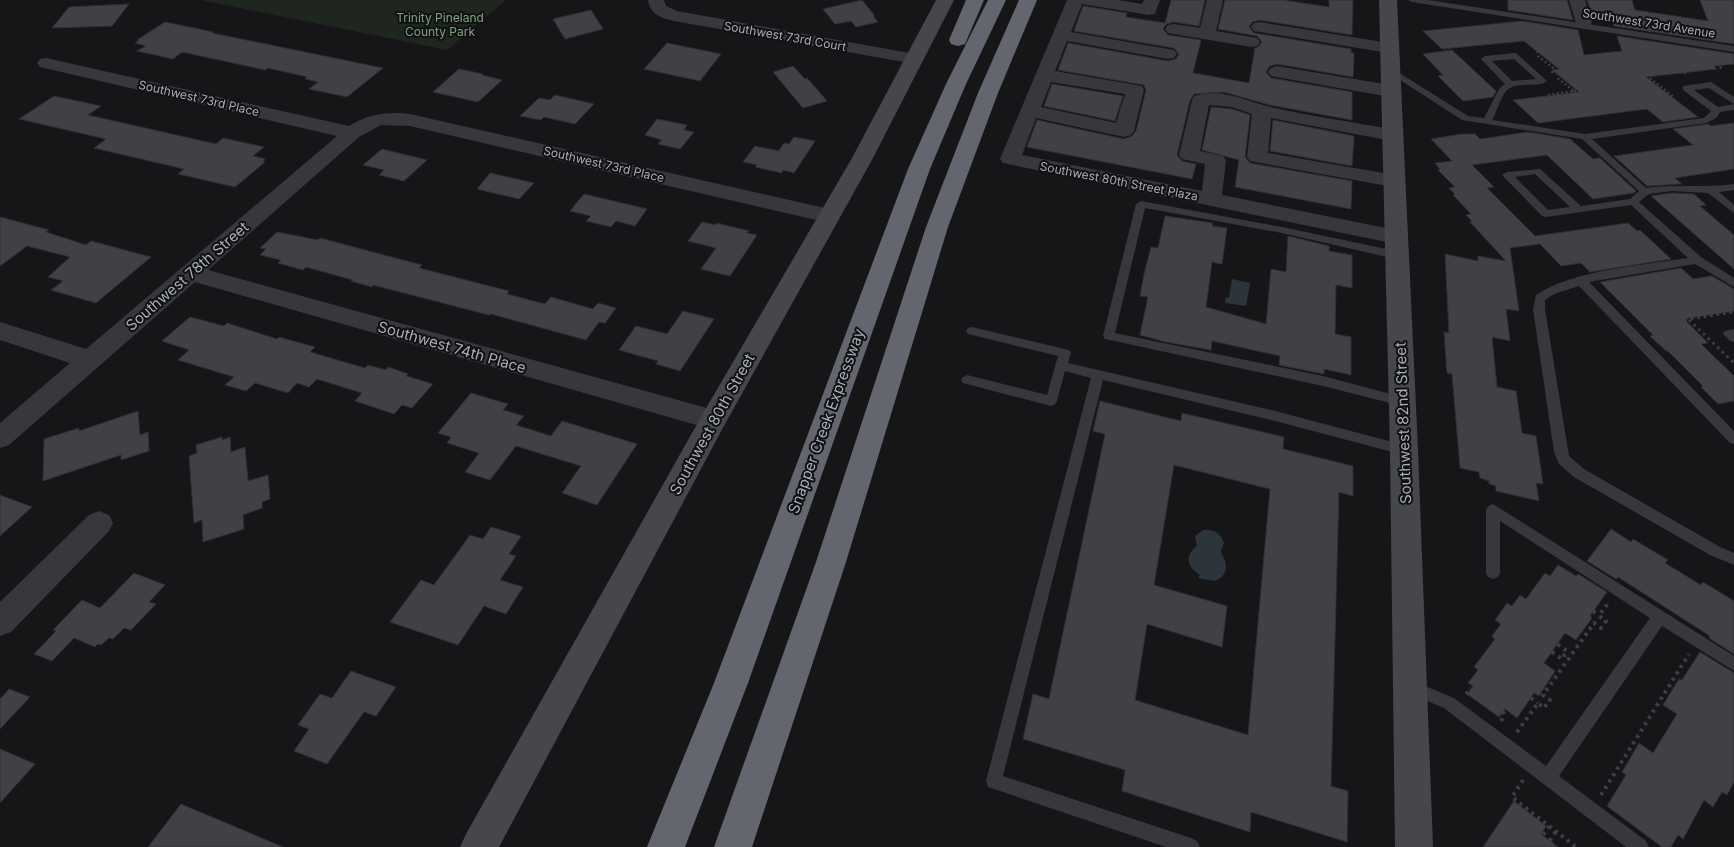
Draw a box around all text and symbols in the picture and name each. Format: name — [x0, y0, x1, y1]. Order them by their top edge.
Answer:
street label: Southwest 73rd Avenue — [1581, 5, 1717, 41]
park label: Trinity Pineland County Park — [396, 10, 484, 39]
street label: Southwest 73rd Court — [723, 18, 847, 54]
street label: Southwest 73rd Place — [137, 77, 261, 119]
street label: Southwest 73rd Place — [542, 143, 666, 185]
street label: Southwest 80th Street Plaza — [1039, 158, 1199, 204]
street label: Southwest 78th Street — [122, 217, 253, 335]
street label: Southwest 74th Place — [376, 317, 528, 377]
street label: Snapper Creek Expressway — [784, 325, 869, 516]
street label: Southwest 82nd Street — [1391, 342, 1415, 504]
street label: Southwest 80th Street — [665, 350, 759, 498]

